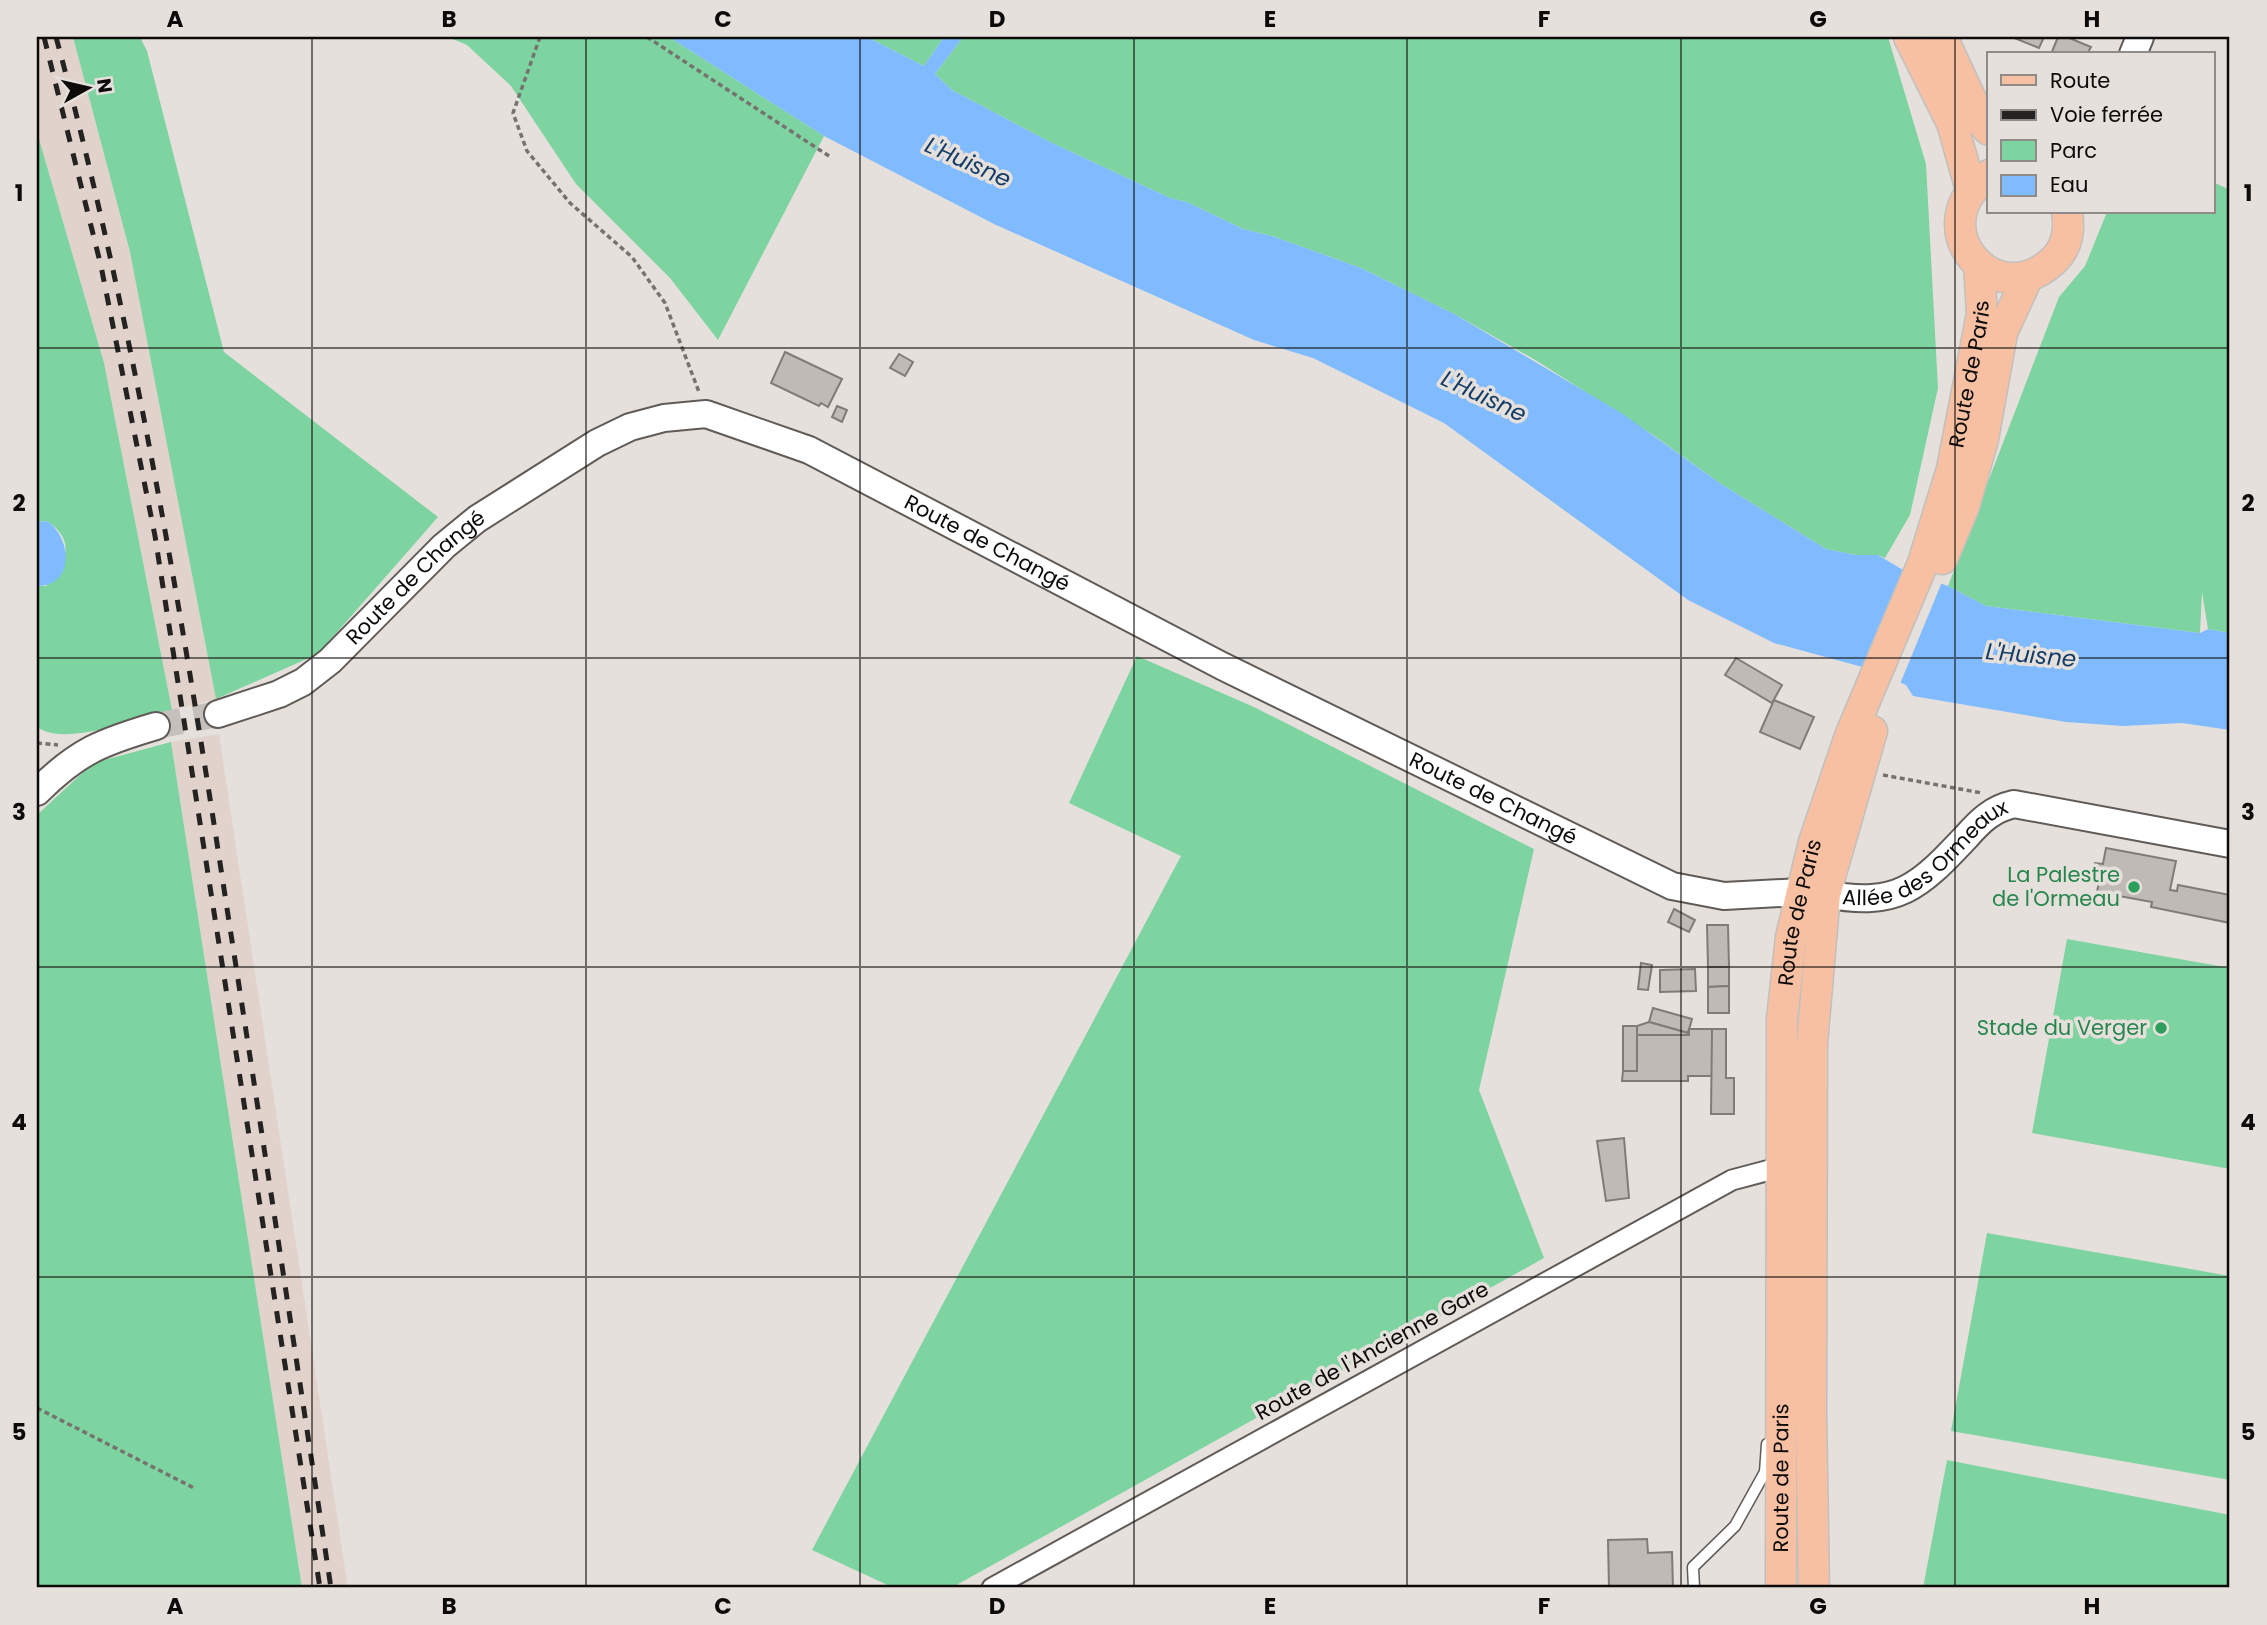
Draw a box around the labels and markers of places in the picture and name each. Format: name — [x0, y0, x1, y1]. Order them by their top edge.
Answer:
place label: La Palestre de l'Ormeau — [1992, 860, 2120, 913]
marker: La Palestre de l'Ormeau — [2126, 879, 2142, 895]
place label: Stade du Verger — [1977, 1013, 2147, 1042]
marker: Stade du Verger — [2153, 1020, 2169, 1036]

